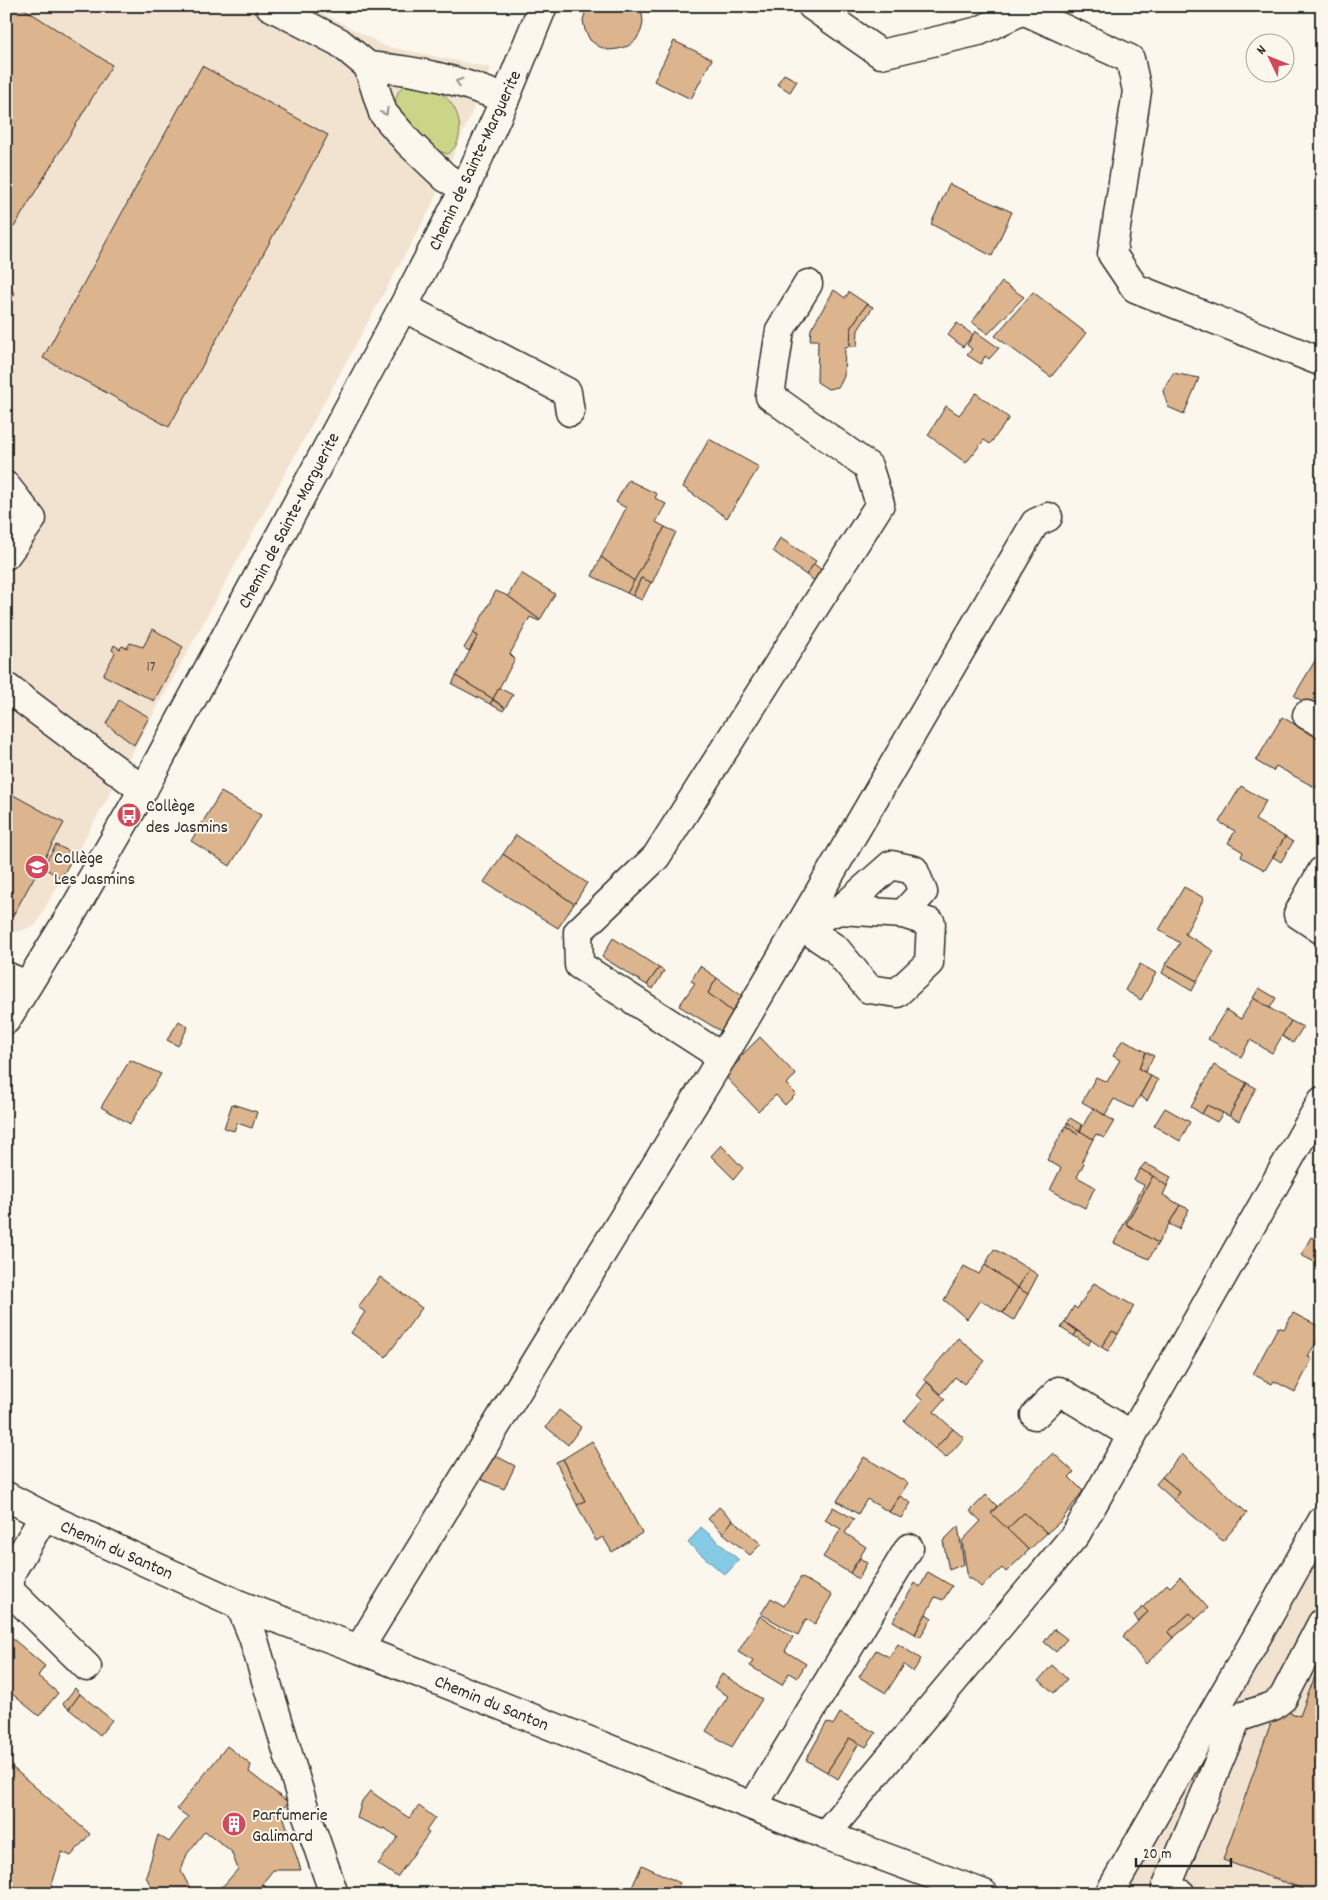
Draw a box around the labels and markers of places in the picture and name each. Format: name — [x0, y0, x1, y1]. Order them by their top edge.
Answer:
place label: Collège des Jasmins — [146, 795, 228, 841]
bus stop icon: Collège des Jasmins — [116, 802, 142, 828]
place label: Collège Les Jasmins — [54, 847, 135, 893]
school or university icon: Collège Les Jasmins — [24, 854, 50, 880]
place label: Parfumerie Galimard — [252, 1804, 328, 1850]
building icon: Parfumerie Galimard — [221, 1811, 247, 1837]

